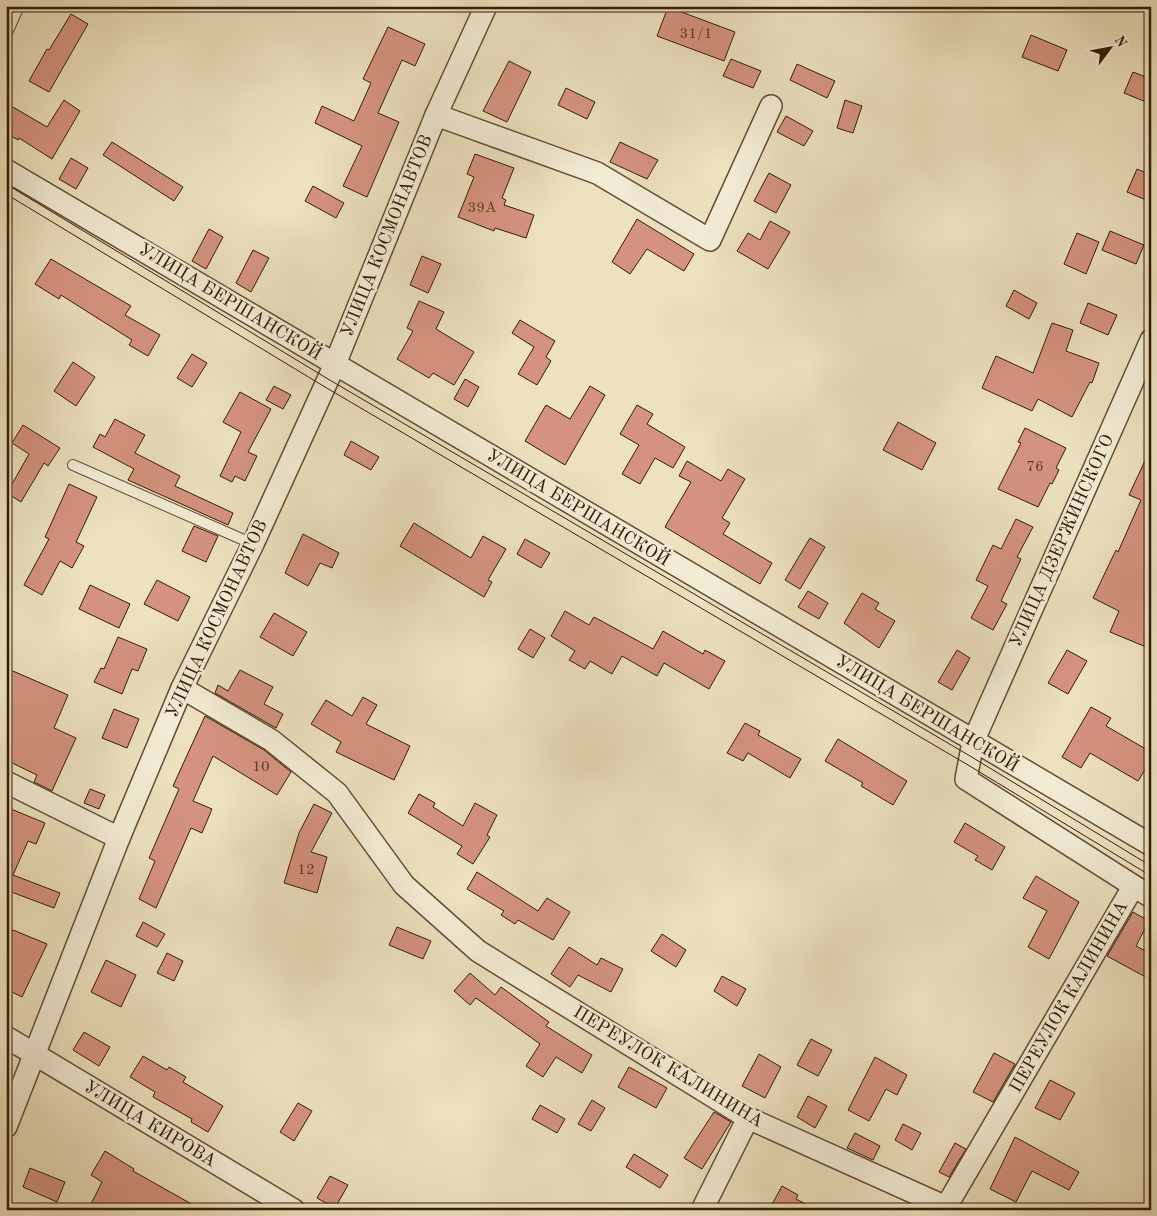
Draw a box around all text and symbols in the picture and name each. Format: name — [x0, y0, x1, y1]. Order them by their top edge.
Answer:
north arrow — [1084, 22, 1134, 72]
house number: 31/1 — [680, 27, 712, 42]
text: N — [1111, 33, 1129, 50]
street label: УЛИЦА КОСМОНАВТОВ — [338, 132, 436, 340]
house number: 39А — [468, 201, 497, 216]
street label: УЛИЦА БЕРШАНСКОЙ — [135, 237, 327, 364]
street label: УЛИЦА ДЗЕРЖИНСКОГО — [1007, 432, 1117, 650]
street label: УЛИЦА БЕРШАНСКОЙ — [483, 443, 675, 570]
house number: 76 — [1026, 460, 1044, 475]
street label: УЛИЦА КОСМОНАВТОВ — [163, 517, 271, 721]
street label: УЛИЦА БЕРШАНСКОЙ — [832, 649, 1024, 776]
house number: 10 — [252, 760, 270, 775]
house number: 12 — [297, 863, 315, 878]
street label: ПЕРЕУЛОК КАЛИНИНА — [1007, 898, 1131, 1096]
street label: ПЕРЕУЛОК КАЛИНИНА — [570, 1003, 766, 1131]
street label: УЛИЦА КИРОВА — [81, 1077, 219, 1171]

